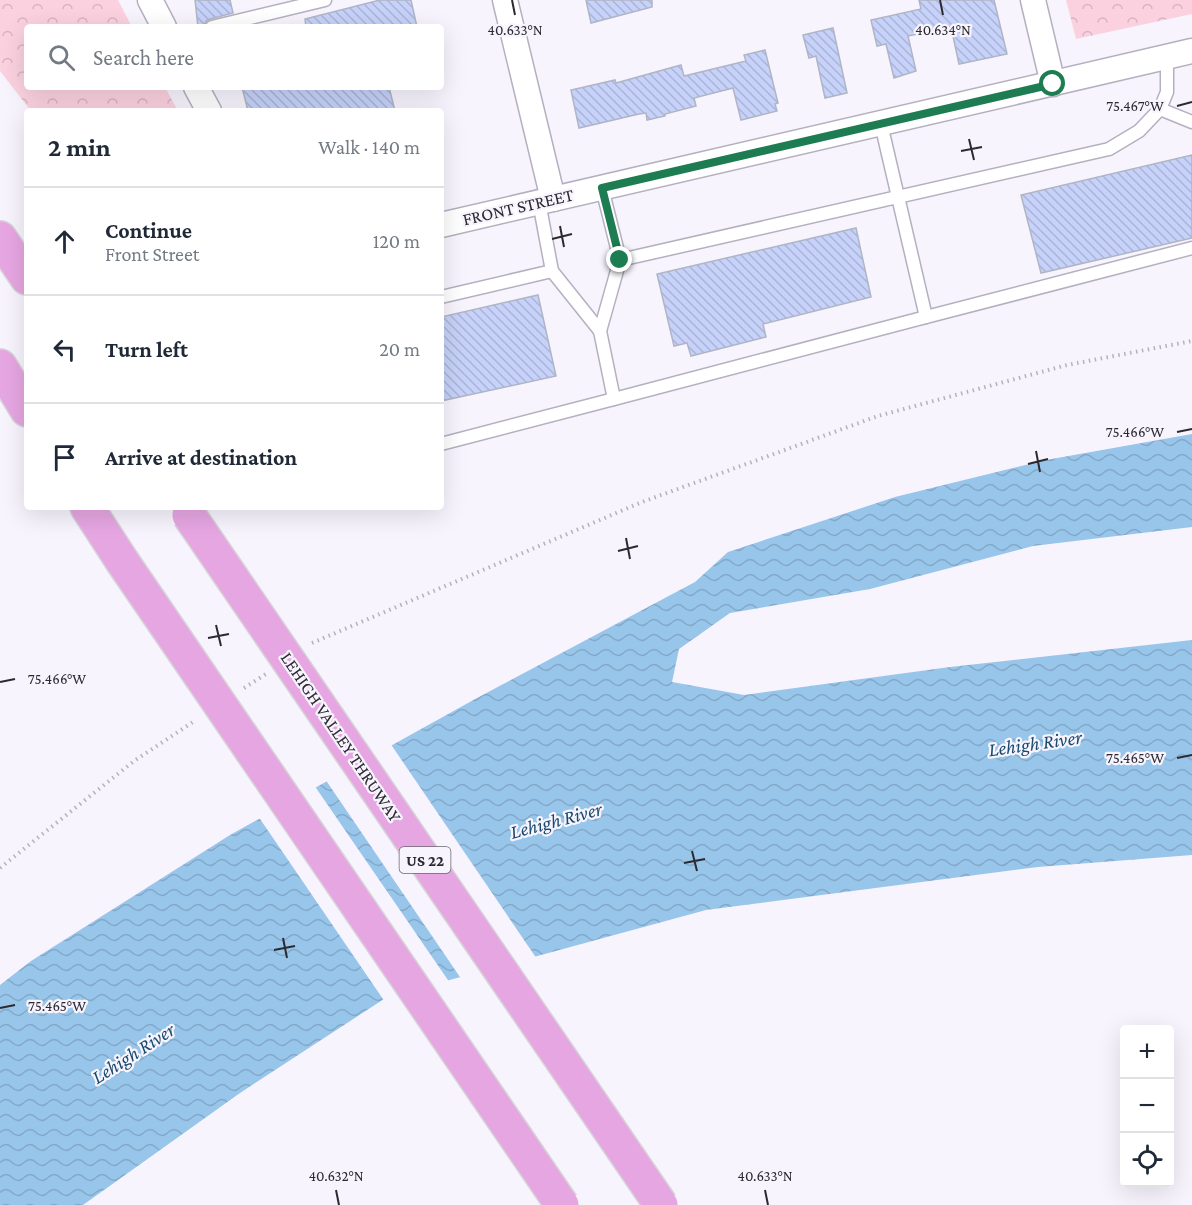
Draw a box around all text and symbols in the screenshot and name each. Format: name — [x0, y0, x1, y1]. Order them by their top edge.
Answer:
text: 40.633°N — [487, 22, 543, 38]
text: 40.634°N — [915, 22, 971, 38]
search box — [24, 24, 444, 90]
icon: search — [45, 41, 78, 74]
text: Search here — [93, 45, 194, 70]
route start — [1039, 70, 1065, 96]
text: 75.467°W — [1106, 98, 1164, 114]
text: 2 min — [48, 133, 111, 162]
text: Walk · 140 m — [318, 136, 420, 158]
street label: FRONT STREET — [461, 184, 576, 229]
text: Continue — [105, 218, 192, 243]
icon: ahead — [48, 225, 81, 258]
text: 120 m — [373, 230, 420, 252]
text: Front Street — [105, 243, 199, 265]
route end — [606, 246, 632, 272]
icon: left — [48, 333, 81, 366]
text: Turn left — [105, 337, 188, 362]
text: 20 m — [379, 338, 420, 360]
text: 75.466°W — [1106, 424, 1164, 440]
icon: arrive — [48, 441, 81, 474]
text: Arrive at destination — [105, 445, 297, 470]
street label: LEHIGH VALLEY THRUWAY — [277, 648, 406, 826]
text: 75.466°W — [28, 671, 86, 687]
water label: Lehigh River — [987, 725, 1084, 761]
text: 75.465°W — [1106, 750, 1164, 766]
water label: Lehigh River — [508, 797, 606, 844]
road number: US 22 — [400, 847, 450, 873]
text: 75.465°W — [28, 998, 86, 1014]
water label: Lehigh River — [88, 1018, 180, 1089]
map controls — [1120, 1025, 1174, 1187]
button: + — [1120, 1025, 1174, 1079]
button: − — [1120, 1079, 1174, 1133]
button: locate — [1120, 1133, 1174, 1187]
text: 40.632°N — [308, 1168, 364, 1184]
text: 40.633°N — [737, 1168, 793, 1184]

